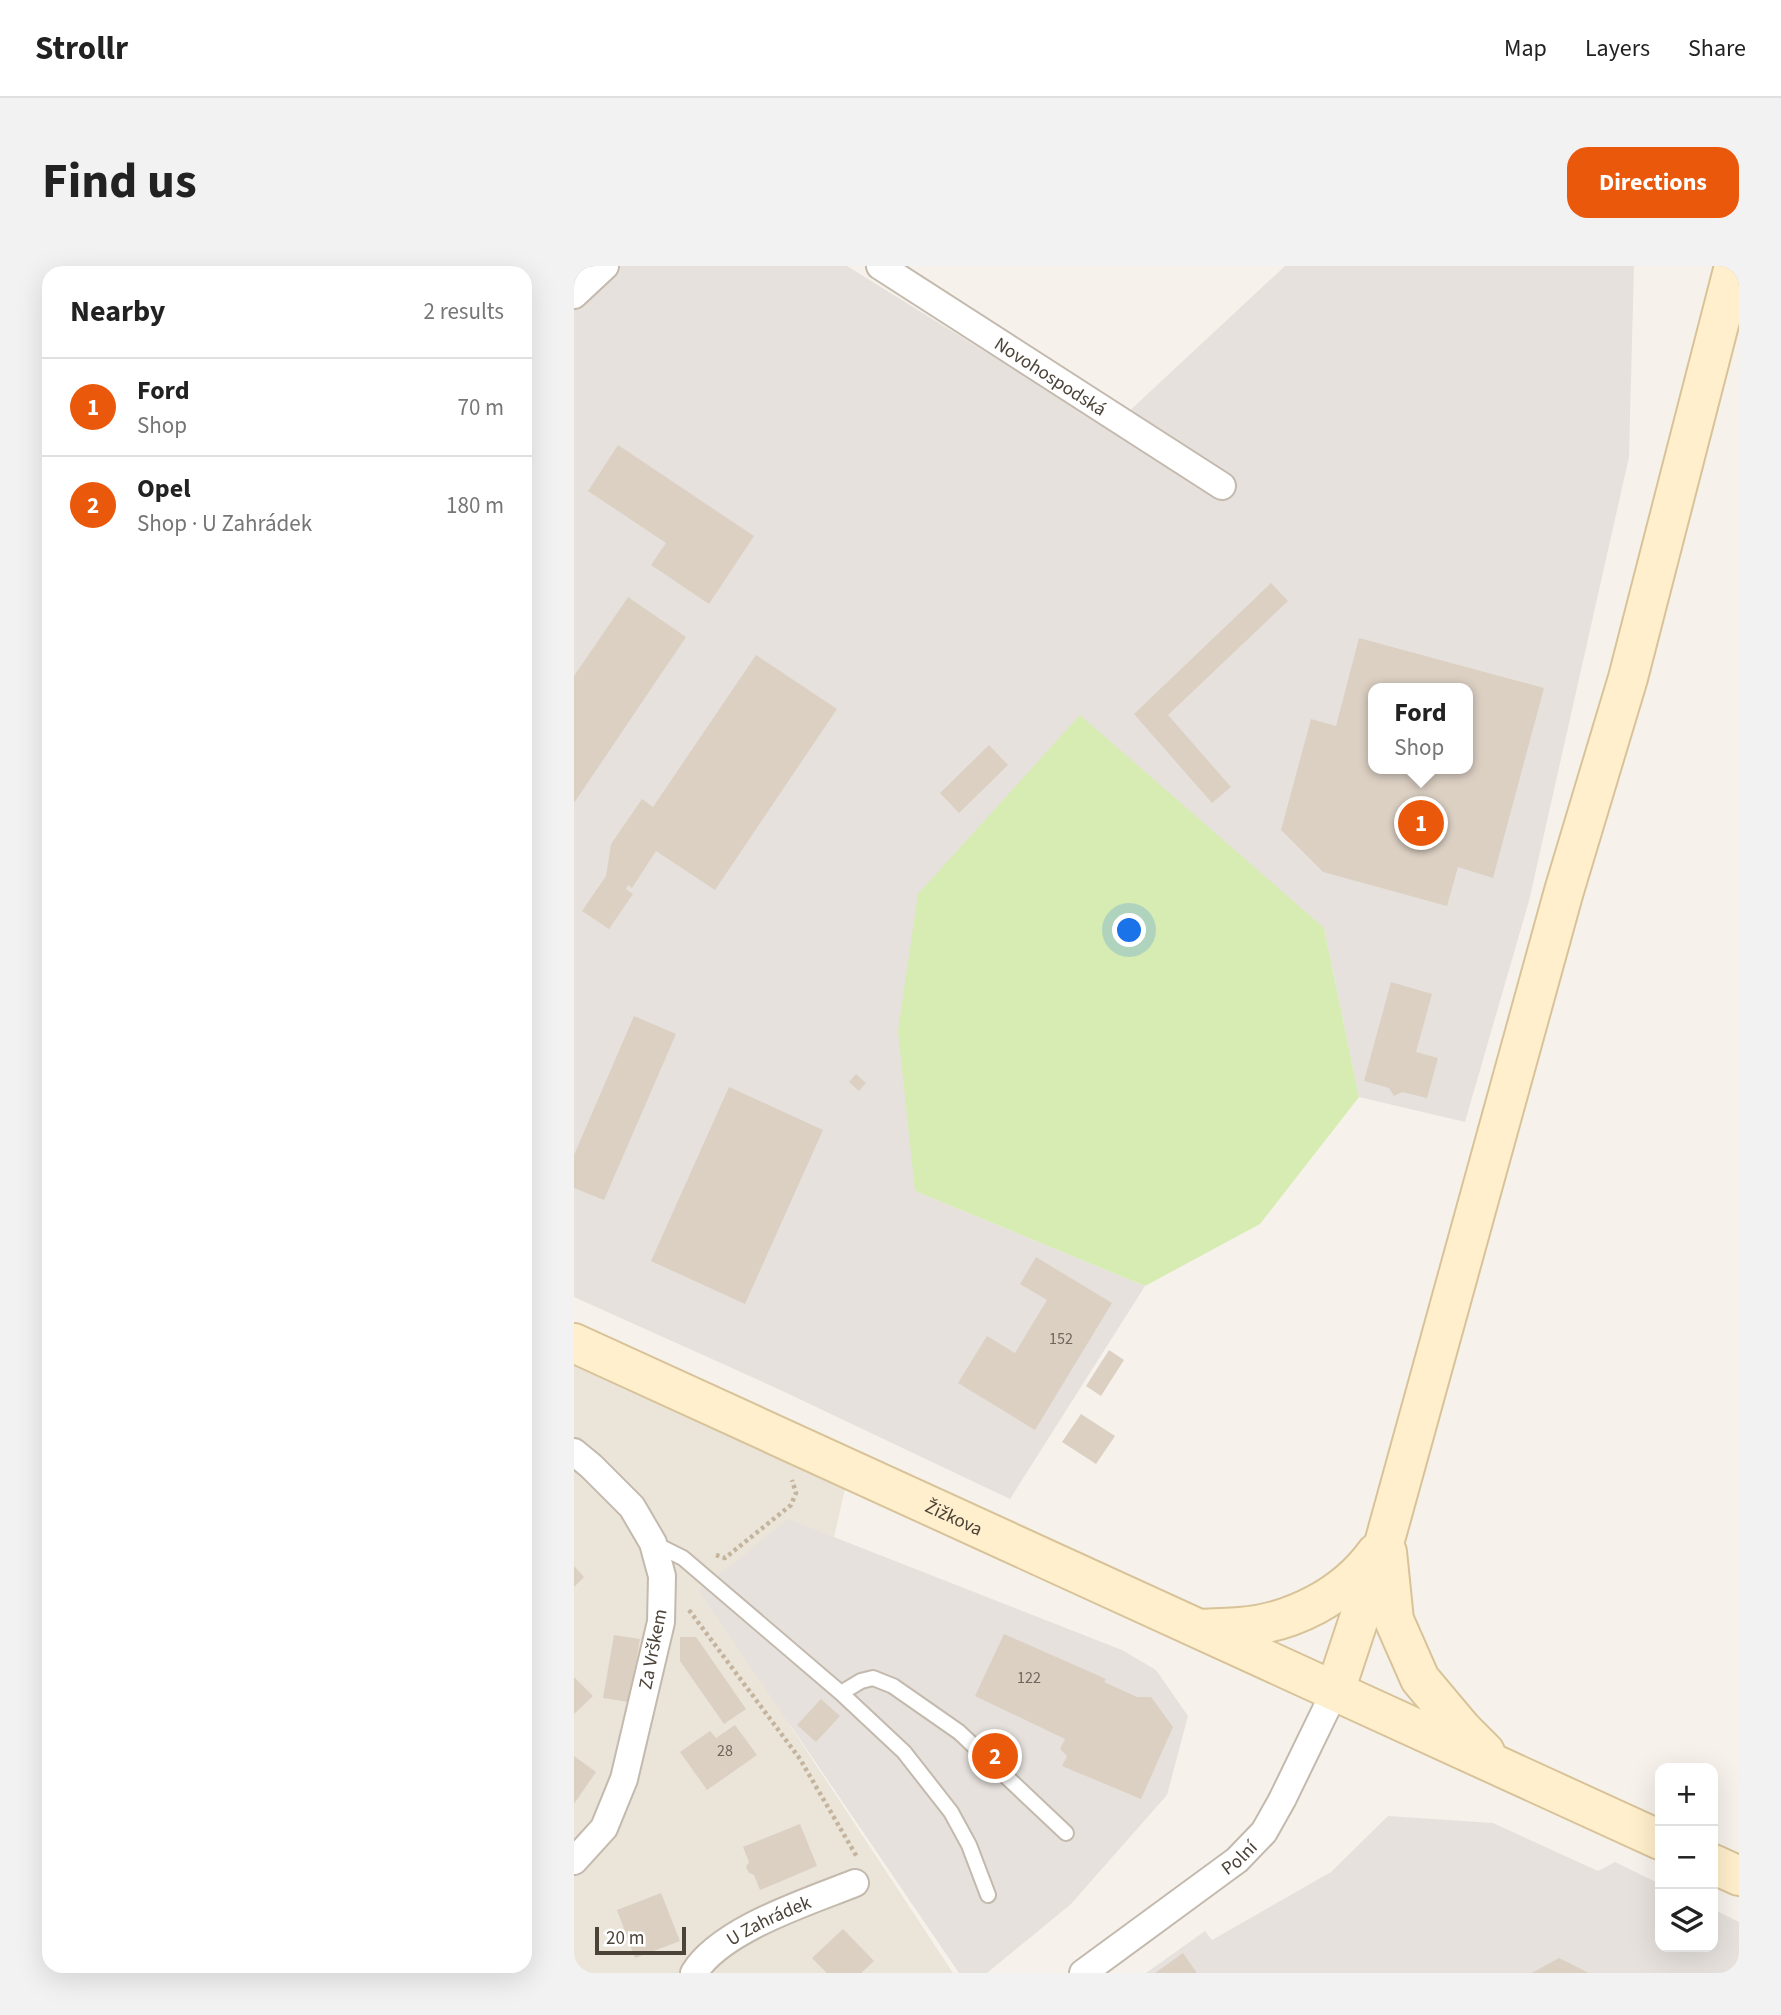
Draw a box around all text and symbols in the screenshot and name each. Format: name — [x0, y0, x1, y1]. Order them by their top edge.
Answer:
text: Strollr — [35, 25, 128, 72]
text: Map — [1504, 31, 1547, 66]
text: Layers — [1585, 31, 1650, 66]
text: Share — [1688, 31, 1746, 66]
text: Find us — [42, 147, 197, 217]
button: Directions — [1567, 147, 1739, 218]
text: Nearby — [70, 290, 165, 333]
text: 2 results — [424, 295, 504, 328]
street label: Novohospodská — [989, 331, 1111, 423]
text: Ford — [137, 372, 190, 409]
text: 1 — [87, 391, 99, 424]
text: 70 m — [457, 391, 504, 424]
text: Shop — [137, 409, 187, 442]
text: Opel — [137, 470, 191, 507]
text: 2 — [87, 489, 99, 522]
text: 180 m — [446, 489, 504, 522]
text: Shop · U Zahrádek — [137, 507, 312, 540]
popup — [1368, 683, 1473, 774]
text: Ford — [1394, 694, 1447, 731]
text: Shop — [1394, 731, 1444, 764]
pin: 1 — [1398, 797, 1444, 849]
your location — [1112, 913, 1146, 947]
house number: 152 — [1049, 1328, 1073, 1350]
street label: Žižkova — [920, 1493, 987, 1543]
street label: Za Vrškem — [632, 1607, 674, 1692]
house number: 122 — [1017, 1667, 1041, 1689]
pin: 2 — [972, 1730, 1018, 1782]
house number: 28 — [717, 1740, 733, 1762]
map controls — [1655, 1763, 1718, 1952]
button: + — [1655, 1763, 1718, 1826]
button: − — [1655, 1826, 1718, 1889]
street label: Polní — [1216, 1834, 1265, 1882]
street label: U Zahrádek — [721, 1889, 816, 1953]
button: layers — [1655, 1889, 1718, 1952]
scale bar — [595, 1924, 686, 1956]
text: 20 m — [606, 1925, 644, 1952]

